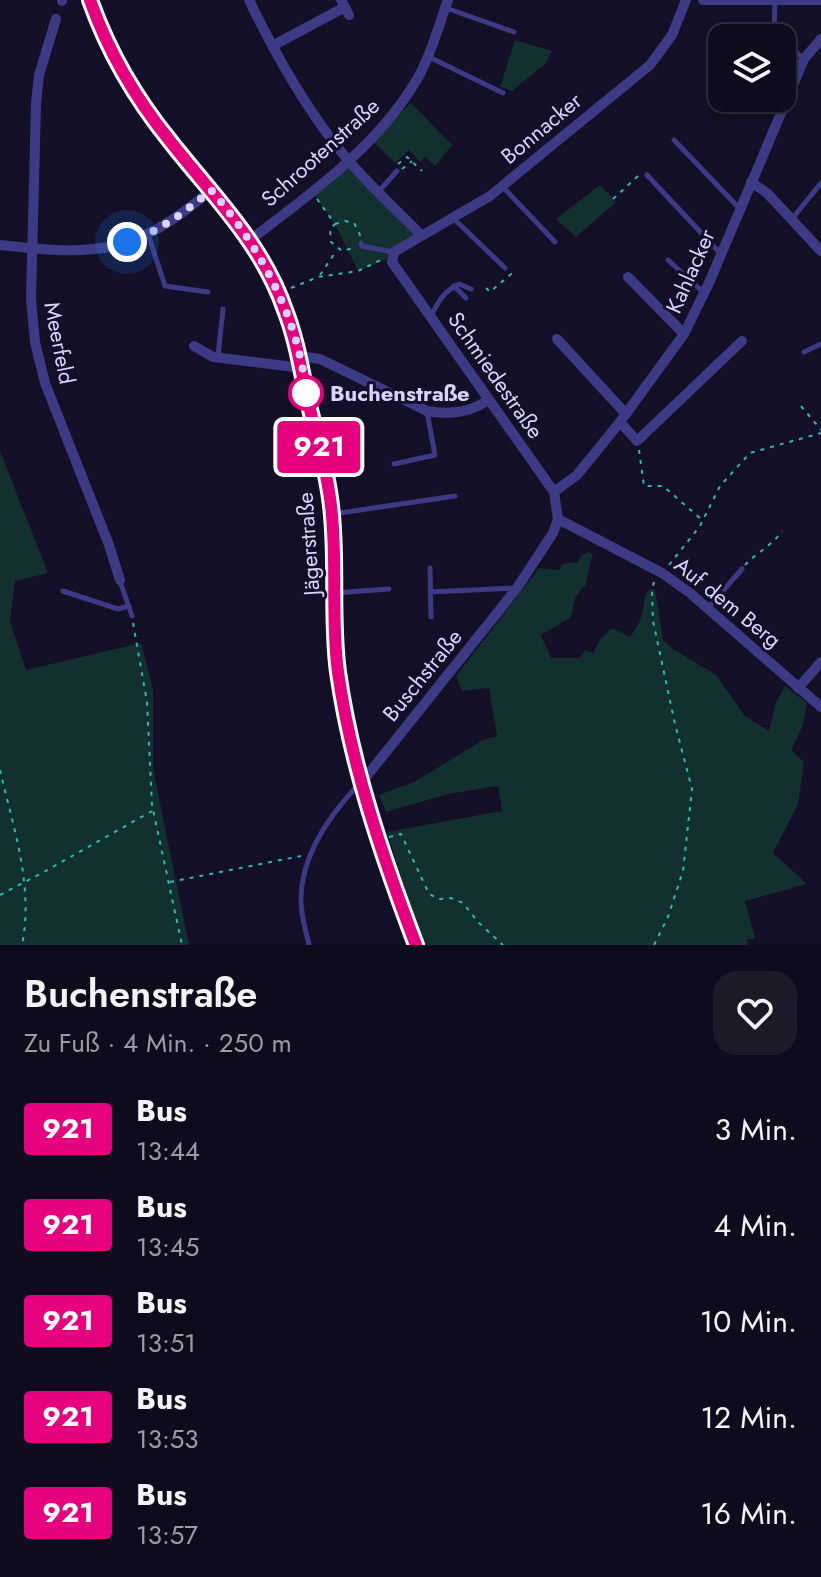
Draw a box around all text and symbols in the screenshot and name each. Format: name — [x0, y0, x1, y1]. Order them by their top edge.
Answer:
map controls — [708, 24, 796, 112]
button: layers — [708, 24, 796, 112]
street label: Bonnacker — [494, 84, 589, 171]
street label: Schrootenstraße — [254, 90, 386, 214]
your location — [107, 222, 147, 262]
street label: Kahlacker — [657, 223, 723, 318]
street label: Meerfeld — [36, 299, 84, 387]
street label: Schmiedestraße — [440, 305, 552, 445]
marker: Buchenstraße — [289, 376, 323, 410]
place label: Buchenstraße — [330, 377, 470, 409]
line badge: 921 — [273, 421, 365, 473]
text: 921 — [293, 426, 345, 467]
street label: Jägerstraße — [288, 491, 328, 600]
street label: Auf dem Berg — [668, 549, 788, 655]
street label: Buschstraße — [375, 622, 469, 728]
text: Buchenstraße — [24, 966, 257, 1021]
button: heart — [713, 971, 797, 1055]
text: Zu Fuß · 4 Min. · 250 m — [24, 1024, 292, 1062]
text: Bus — [136, 1089, 187, 1132]
text: 921 — [42, 1108, 94, 1149]
text: 3 Min. — [715, 1108, 797, 1151]
text: 13:44 — [136, 1132, 200, 1170]
text: Bus — [136, 1185, 187, 1228]
text: 921 — [42, 1204, 94, 1245]
text: 4 Min. — [714, 1204, 797, 1247]
text: 13:45 — [136, 1228, 200, 1266]
text: Bus — [136, 1281, 187, 1324]
text: 921 — [42, 1300, 94, 1341]
text: 10 Min. — [700, 1300, 797, 1343]
text: 13:51 — [136, 1324, 196, 1362]
text: Bus — [136, 1377, 187, 1420]
text: 921 — [42, 1396, 94, 1437]
text: 12 Min. — [701, 1396, 797, 1439]
text: 13:53 — [136, 1420, 199, 1458]
text: Bus — [136, 1473, 187, 1516]
text: 921 — [42, 1492, 94, 1533]
text: 16 Min. — [700, 1492, 797, 1535]
text: 13:57 — [136, 1516, 198, 1554]

